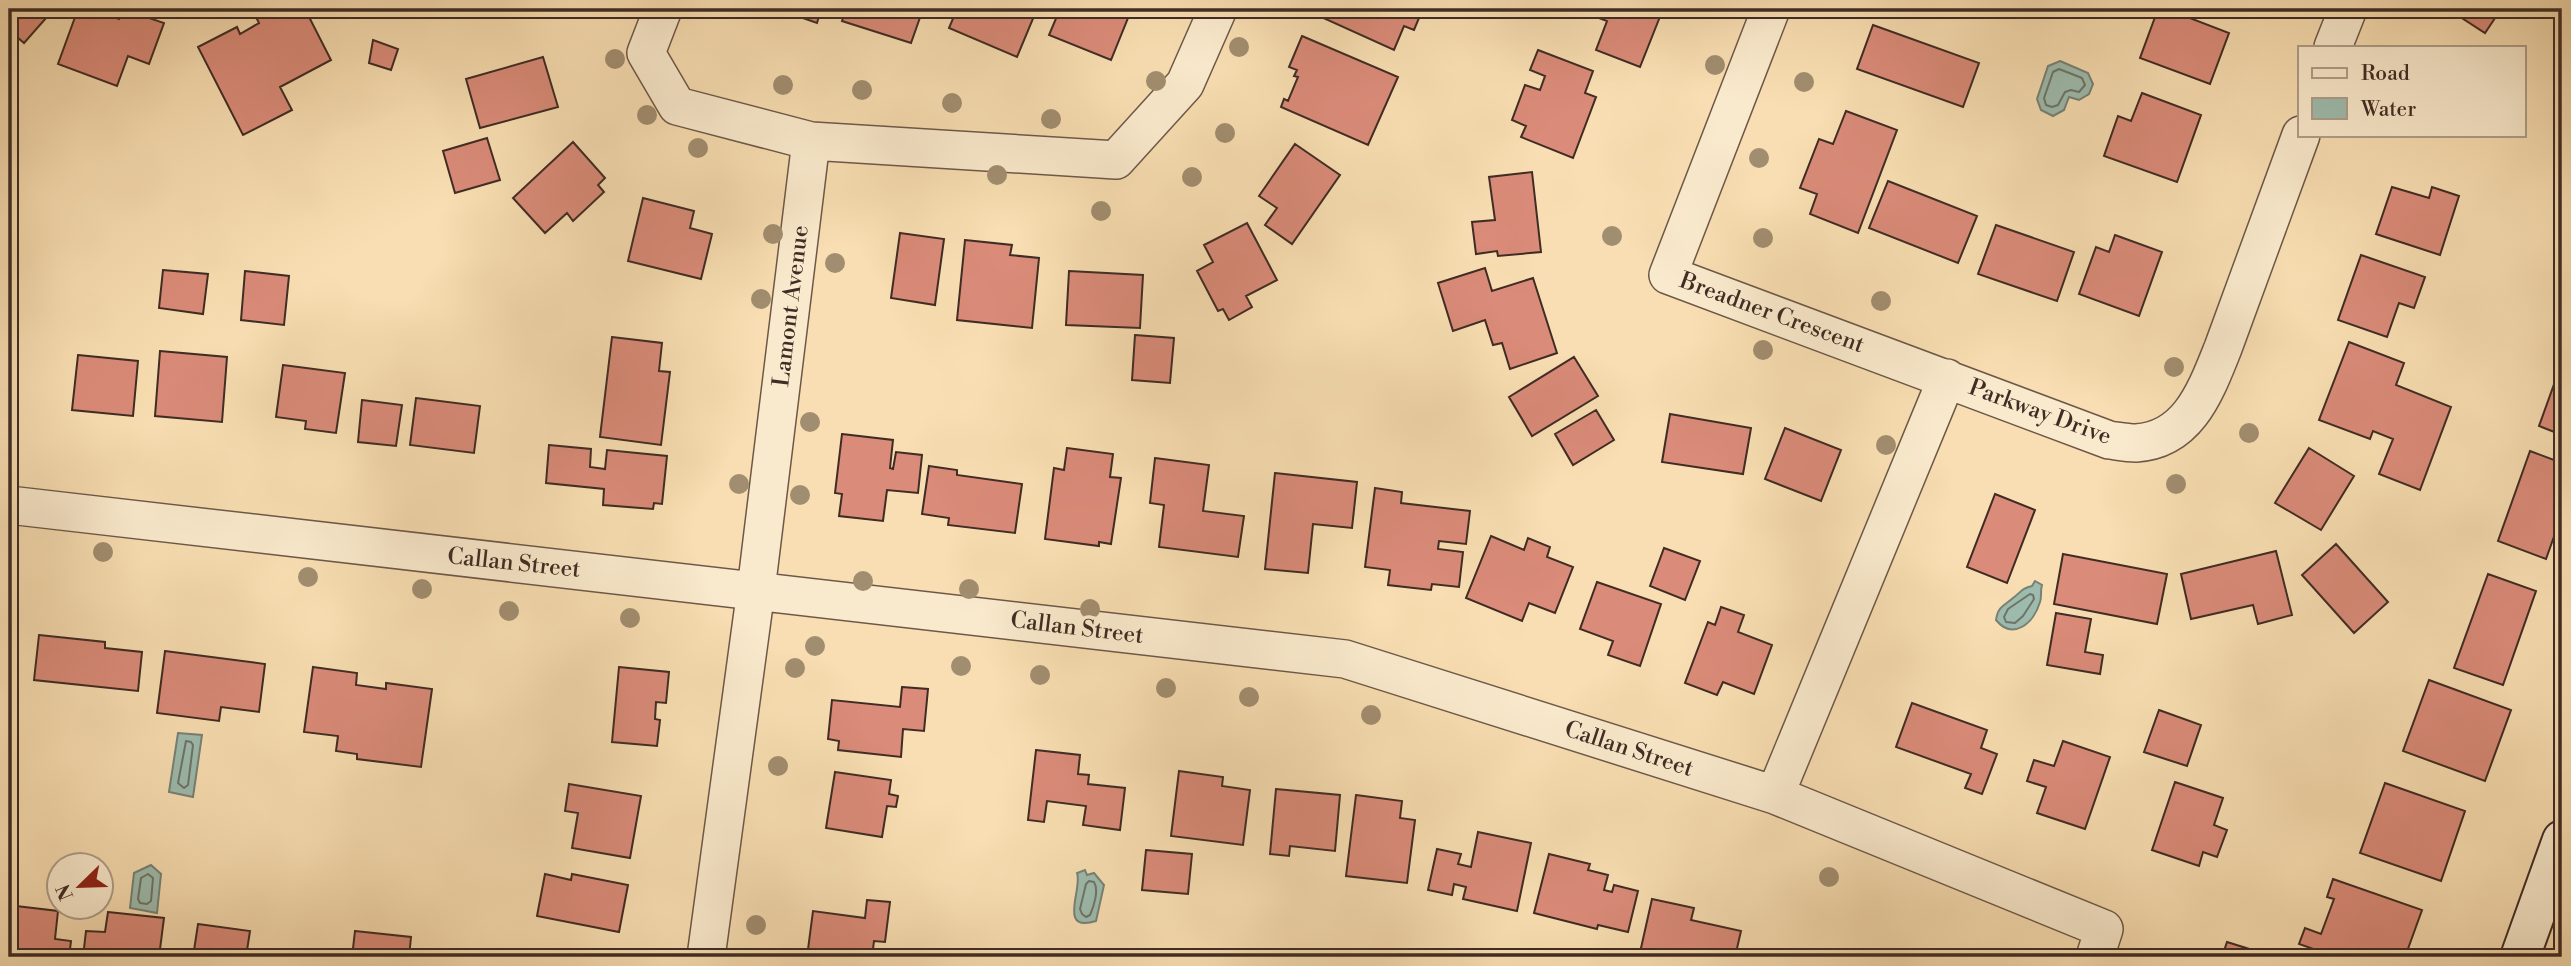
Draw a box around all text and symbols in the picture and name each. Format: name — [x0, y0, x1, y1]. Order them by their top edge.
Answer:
legend — [2298, 46, 2526, 136]
text: Road — [2361, 61, 2410, 87]
text: Water — [2360, 97, 2416, 123]
street label: Lamont Avenue — [767, 224, 815, 388]
street label: Breadner Crescent — [1675, 266, 1868, 359]
street label: Parkway Drive — [1965, 373, 2115, 451]
street label: Callan Street — [446, 542, 582, 584]
street label: Callan Street — [1009, 606, 1145, 650]
street label: Callan Street — [1561, 715, 1697, 783]
north arrow — [46, 850, 116, 920]
text: N — [51, 881, 79, 904]

